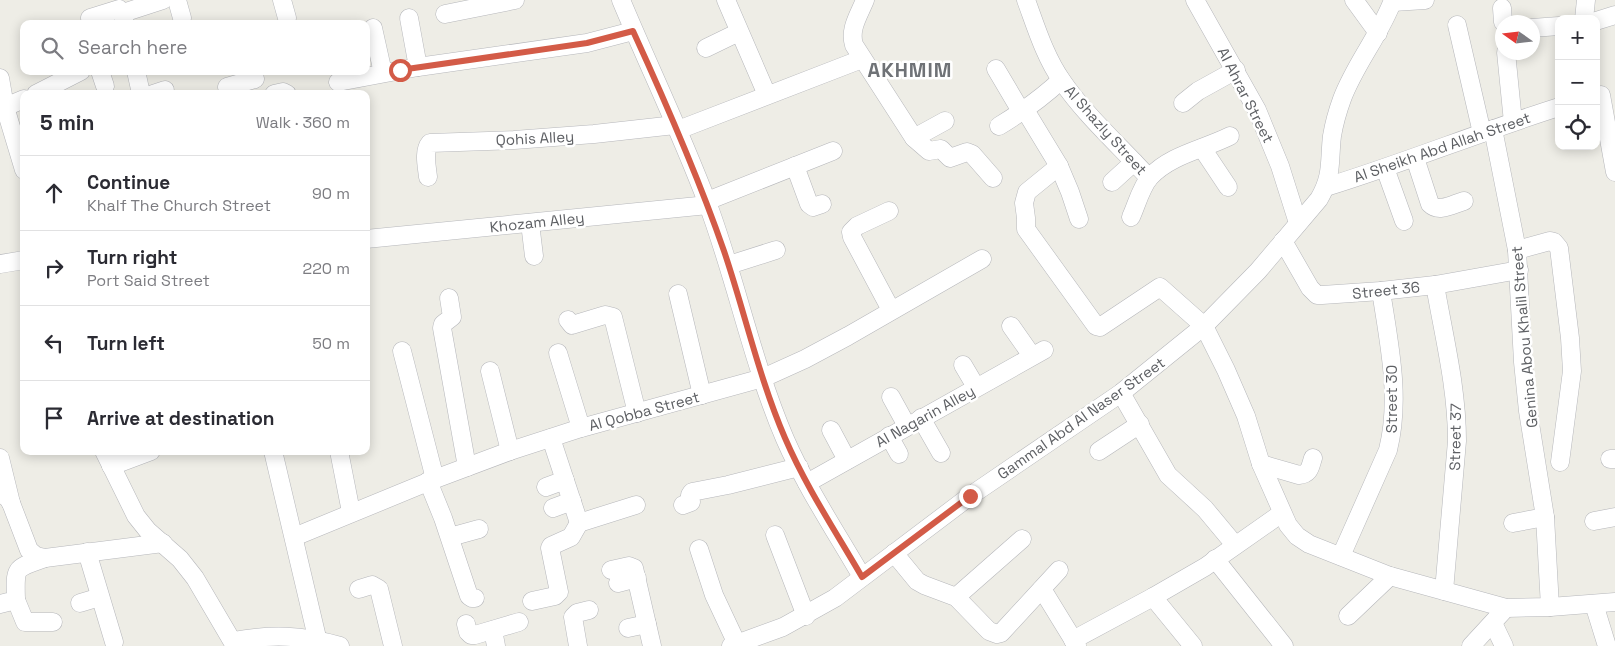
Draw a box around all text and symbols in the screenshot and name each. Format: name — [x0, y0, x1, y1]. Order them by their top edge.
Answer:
north arrow — [1495, 15, 1540, 60]
map controls — [1555, 15, 1600, 150]
button: + — [1555, 15, 1600, 60]
search box — [20, 20, 370, 75]
icon: search — [38, 34, 66, 62]
text: Search here — [78, 35, 188, 60]
street label: Al Ahrar Street — [1214, 44, 1278, 146]
district label: AKHMIM — [868, 57, 952, 83]
route start — [389, 59, 412, 82]
button: − — [1555, 60, 1600, 105]
street label: Al Shazly Street — [1061, 81, 1151, 179]
button: locate — [1555, 105, 1600, 150]
street label: Al Sheikh Abd Allah Street — [1351, 108, 1533, 186]
text: 5 min — [40, 109, 94, 136]
text: Walk · 360 m — [256, 112, 350, 133]
street label: Qohis Alley — [495, 126, 575, 150]
text: Continue — [87, 170, 170, 195]
icon: ahead — [40, 179, 68, 207]
text: 90 m — [312, 183, 350, 204]
text: Khalf The Church Street — [87, 195, 271, 216]
street label: Khozam Alley — [489, 208, 585, 236]
text: Turn right — [87, 245, 177, 270]
street label: Genina Abou Khalil Street — [1507, 245, 1541, 429]
icon: right — [40, 254, 68, 282]
text: 220 m — [303, 258, 350, 279]
text: Port Said Street — [87, 270, 210, 291]
street label: Street 36 — [1351, 277, 1421, 303]
icon: left — [40, 329, 68, 357]
text: Turn left — [87, 331, 165, 356]
text: 50 m — [312, 333, 350, 354]
street label: Gammal Abd Al Naser Street — [993, 353, 1169, 483]
street label: Street 30 — [1382, 365, 1401, 433]
street label: Al Nagarin Alley — [872, 381, 978, 451]
street label: Al Qobba Street — [587, 387, 702, 435]
street label: Street 37 — [1445, 403, 1465, 471]
icon: arrive — [40, 404, 68, 432]
text: Arrive at destination — [87, 406, 275, 431]
route end — [959, 485, 982, 508]

